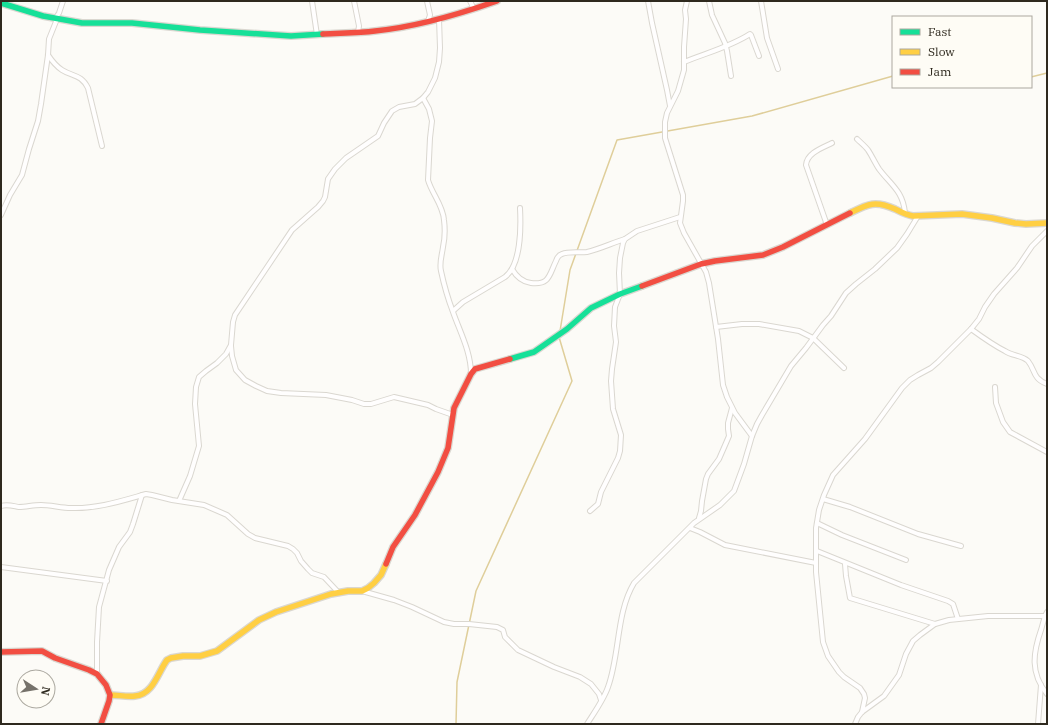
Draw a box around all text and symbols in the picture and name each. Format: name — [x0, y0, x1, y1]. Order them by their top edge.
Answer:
legend — [892, 16, 1032, 88]
text: Fast — [928, 24, 952, 39]
text: Slow — [928, 44, 955, 59]
text: Jam — [928, 64, 952, 79]
north arrow — [16, 669, 56, 709]
text: N — [38, 685, 54, 697]

